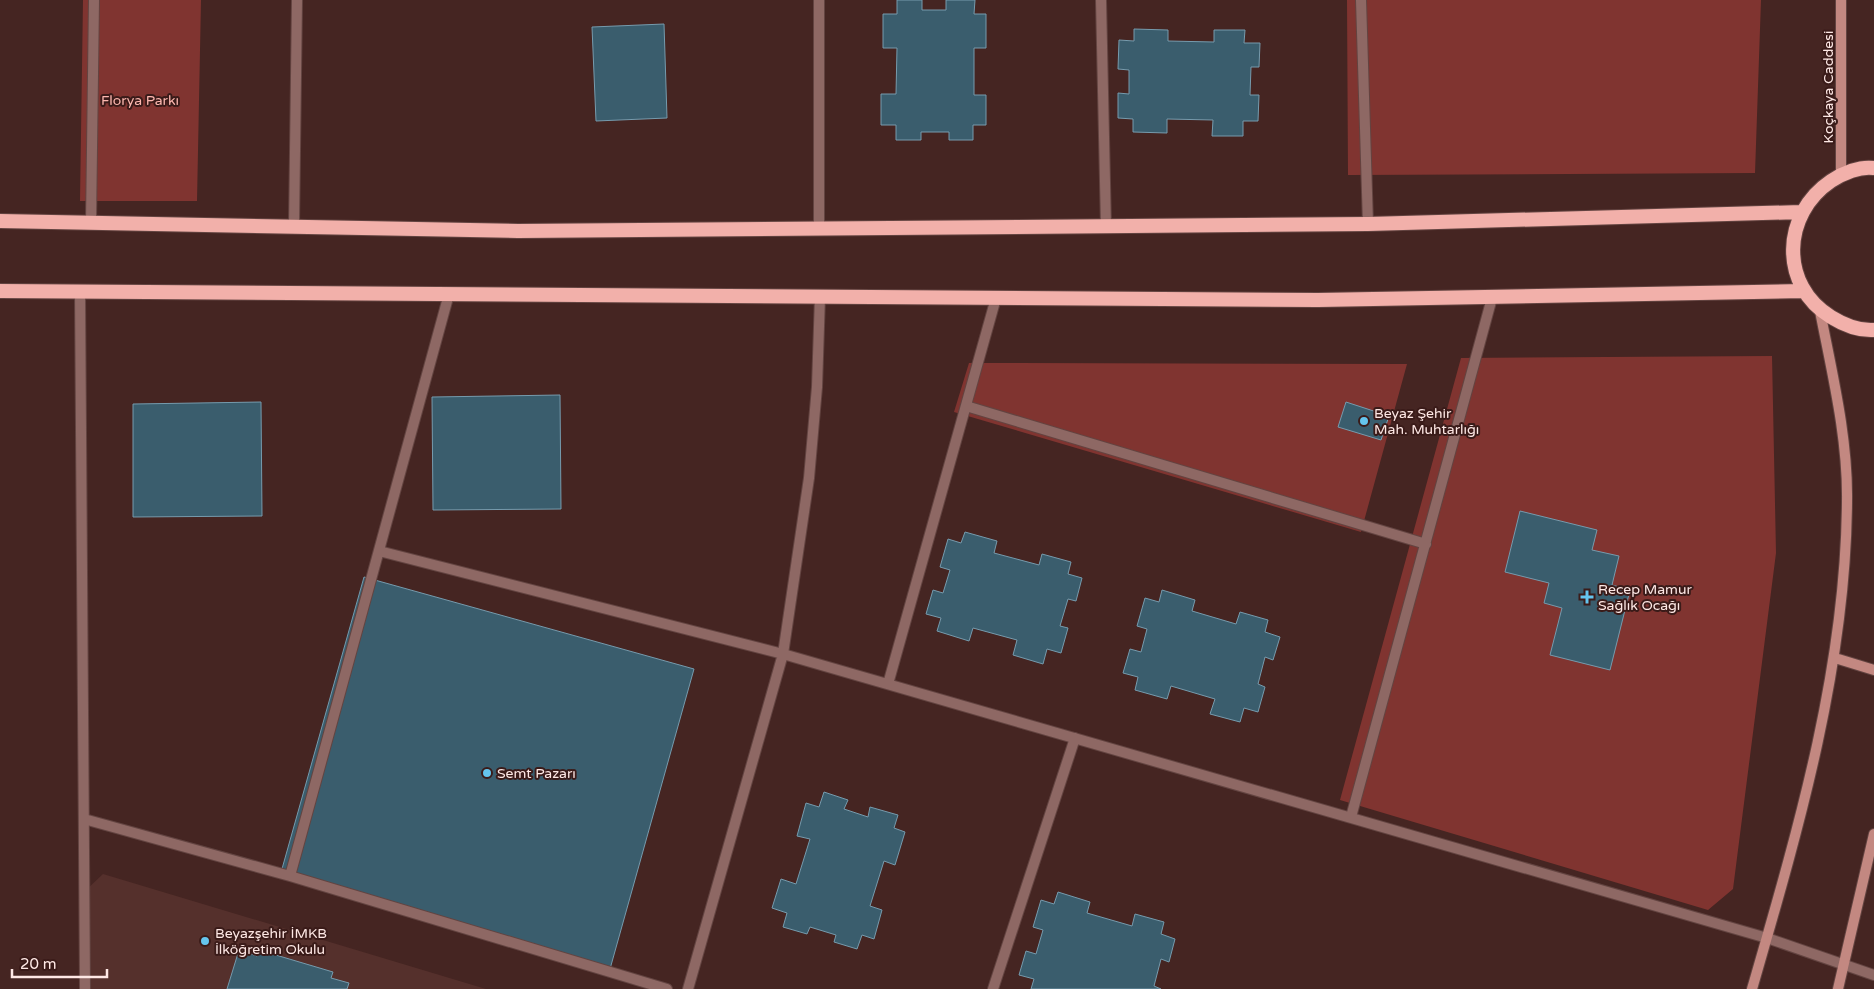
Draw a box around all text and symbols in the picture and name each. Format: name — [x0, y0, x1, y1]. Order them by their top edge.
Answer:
street label: Koçkaya Caddesi — [1820, 31, 1837, 143]
park label: Florya Parkı — [101, 92, 179, 109]
place label: Beyaz Şehir Mah. Muhtarlığı — [1374, 405, 1479, 438]
marker: Beyaz Şehir Mah. Muhtarlığı — [1358, 415, 1370, 427]
place label: Recep Mamur Sağlık Ocağı — [1598, 581, 1692, 614]
marker: Recep Mamur Sağlık Ocağı — [1580, 590, 1594, 604]
place label: Semt Pazarı — [497, 765, 576, 782]
marker: Semt Pazarı — [481, 767, 493, 779]
place label: Beyazşehir İMKB İlköğretim Okulu — [215, 925, 327, 958]
marker: Beyazşehir İMKB İlköğretim Okulu — [199, 935, 211, 947]
scale bar — [12, 946, 108, 978]
text: 20 m — [20, 955, 57, 973]

